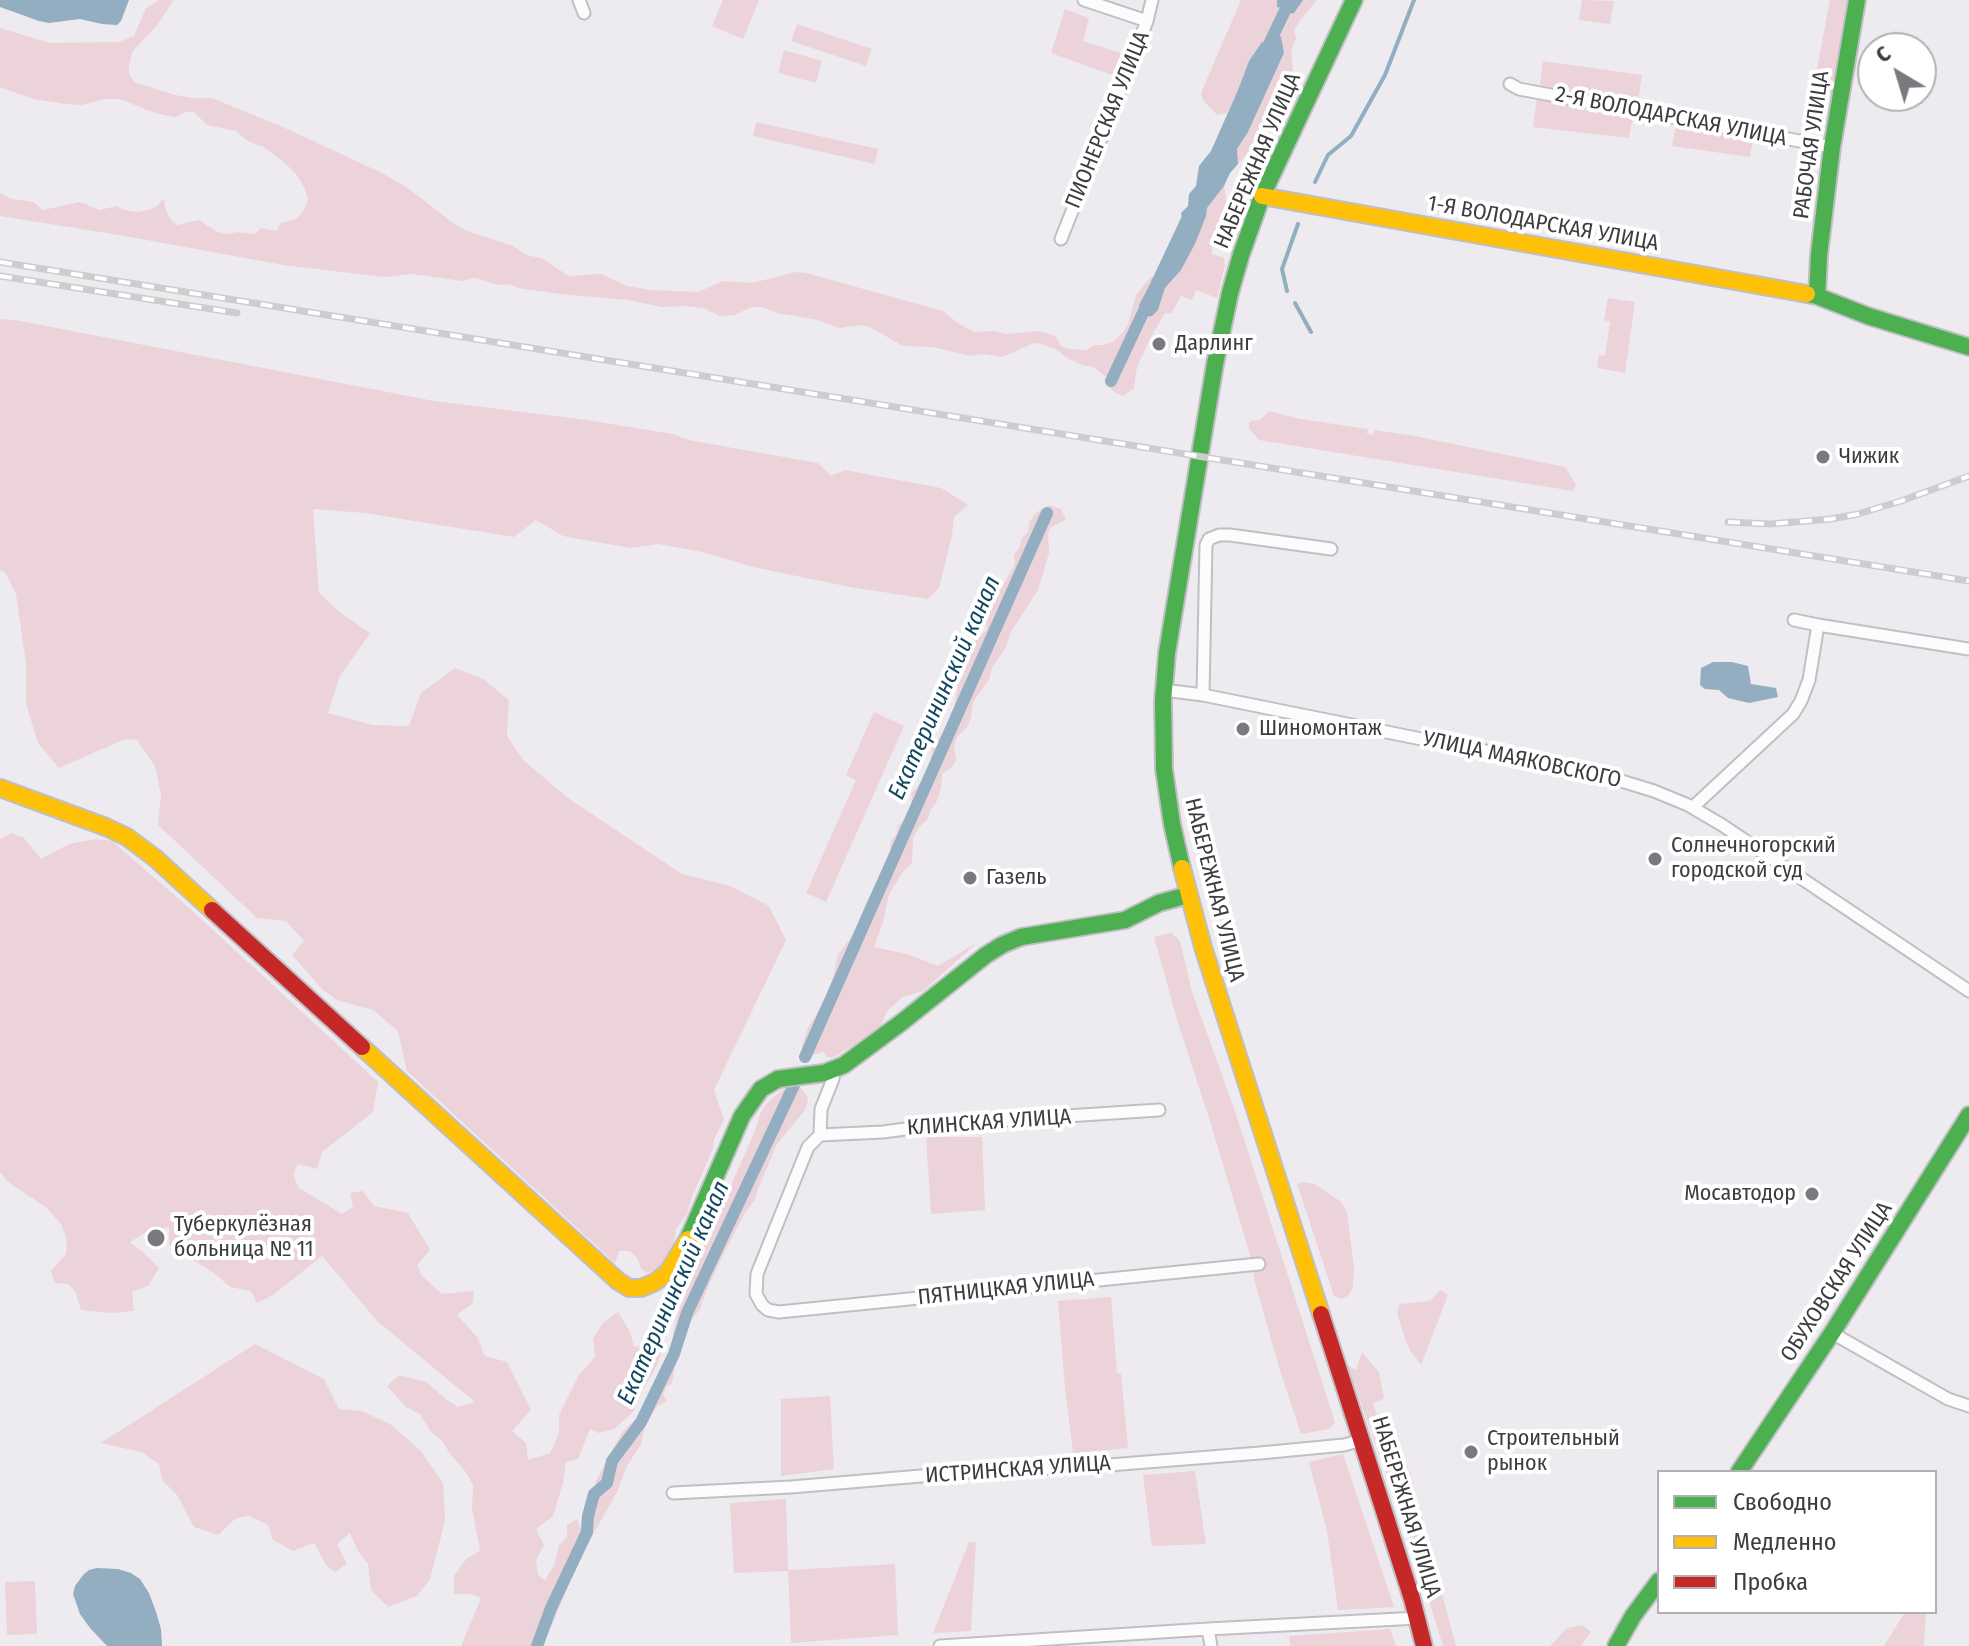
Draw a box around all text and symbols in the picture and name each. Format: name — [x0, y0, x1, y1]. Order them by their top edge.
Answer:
street label: ПИОНЕРСКАЯ УЛИЦА — [1060, 28, 1156, 212]
north arrow — [1857, 32, 1937, 112]
text: С — [1870, 40, 1896, 68]
street label: НАБЕРЕЖНАЯ УЛИЦА — [1209, 69, 1307, 253]
street label: РАБОЧАЯ УЛИЦА — [1789, 69, 1835, 221]
street label: 2-Я ВОЛОДАРСКАЯ УЛИЦА — [1553, 82, 1789, 152]
street label: 1-Я ВОЛОДАРСКАЯ УЛИЦА — [1426, 191, 1660, 257]
place label: Дарлинг — [1175, 331, 1253, 357]
marker: Дарлинг — [1150, 335, 1168, 353]
place label: Чижик — [1839, 444, 1899, 470]
marker: Чижик — [1814, 448, 1832, 466]
water label: Екатерининский канал — [883, 572, 1007, 804]
place label: Шиномонтаж — [1259, 716, 1382, 742]
marker: Шиномонтаж — [1234, 720, 1252, 738]
street label: УЛИЦА МАЯКОВСКОГО — [1420, 726, 1624, 794]
street label: НАБЕРЕЖНАЯ УЛИЦА — [1178, 795, 1250, 985]
place label: Солнечногорский городской суд — [1671, 833, 1836, 884]
marker: Солнечногорский городской суд — [1646, 850, 1664, 868]
place label: Газель — [986, 865, 1047, 891]
marker: Газель — [961, 869, 979, 887]
street label: КЛИНСКАЯ УЛИЦА — [906, 1104, 1072, 1142]
water label: Екатерининский канал — [612, 1177, 736, 1409]
place label: Мосавтодор — [1684, 1181, 1796, 1207]
marker: Мосавтодор — [1803, 1185, 1821, 1203]
street label: ОБУХОВСКАЯ УЛИЦА — [1776, 1197, 1898, 1367]
place label: Туберкулёзная больница № 11 — [174, 1212, 314, 1264]
marker: Туберкулёзная больница № 11 — [145, 1227, 167, 1249]
street label: ПЯТНИЦКАЯ УЛИЦА — [916, 1267, 1096, 1311]
street label: НАБЕРЕЖНАЯ УЛИЦА — [1366, 1413, 1446, 1601]
place label: Строительный рынок — [1487, 1426, 1620, 1478]
marker: Строительный рынок — [1462, 1443, 1480, 1461]
street label: ИСТРИНСКАЯ УЛИЦА — [924, 1450, 1112, 1490]
legend — [1657, 1470, 1937, 1614]
text: Свободно — [1733, 1488, 1832, 1516]
text: Медленно — [1733, 1528, 1836, 1556]
text: Пробка — [1733, 1568, 1808, 1596]

